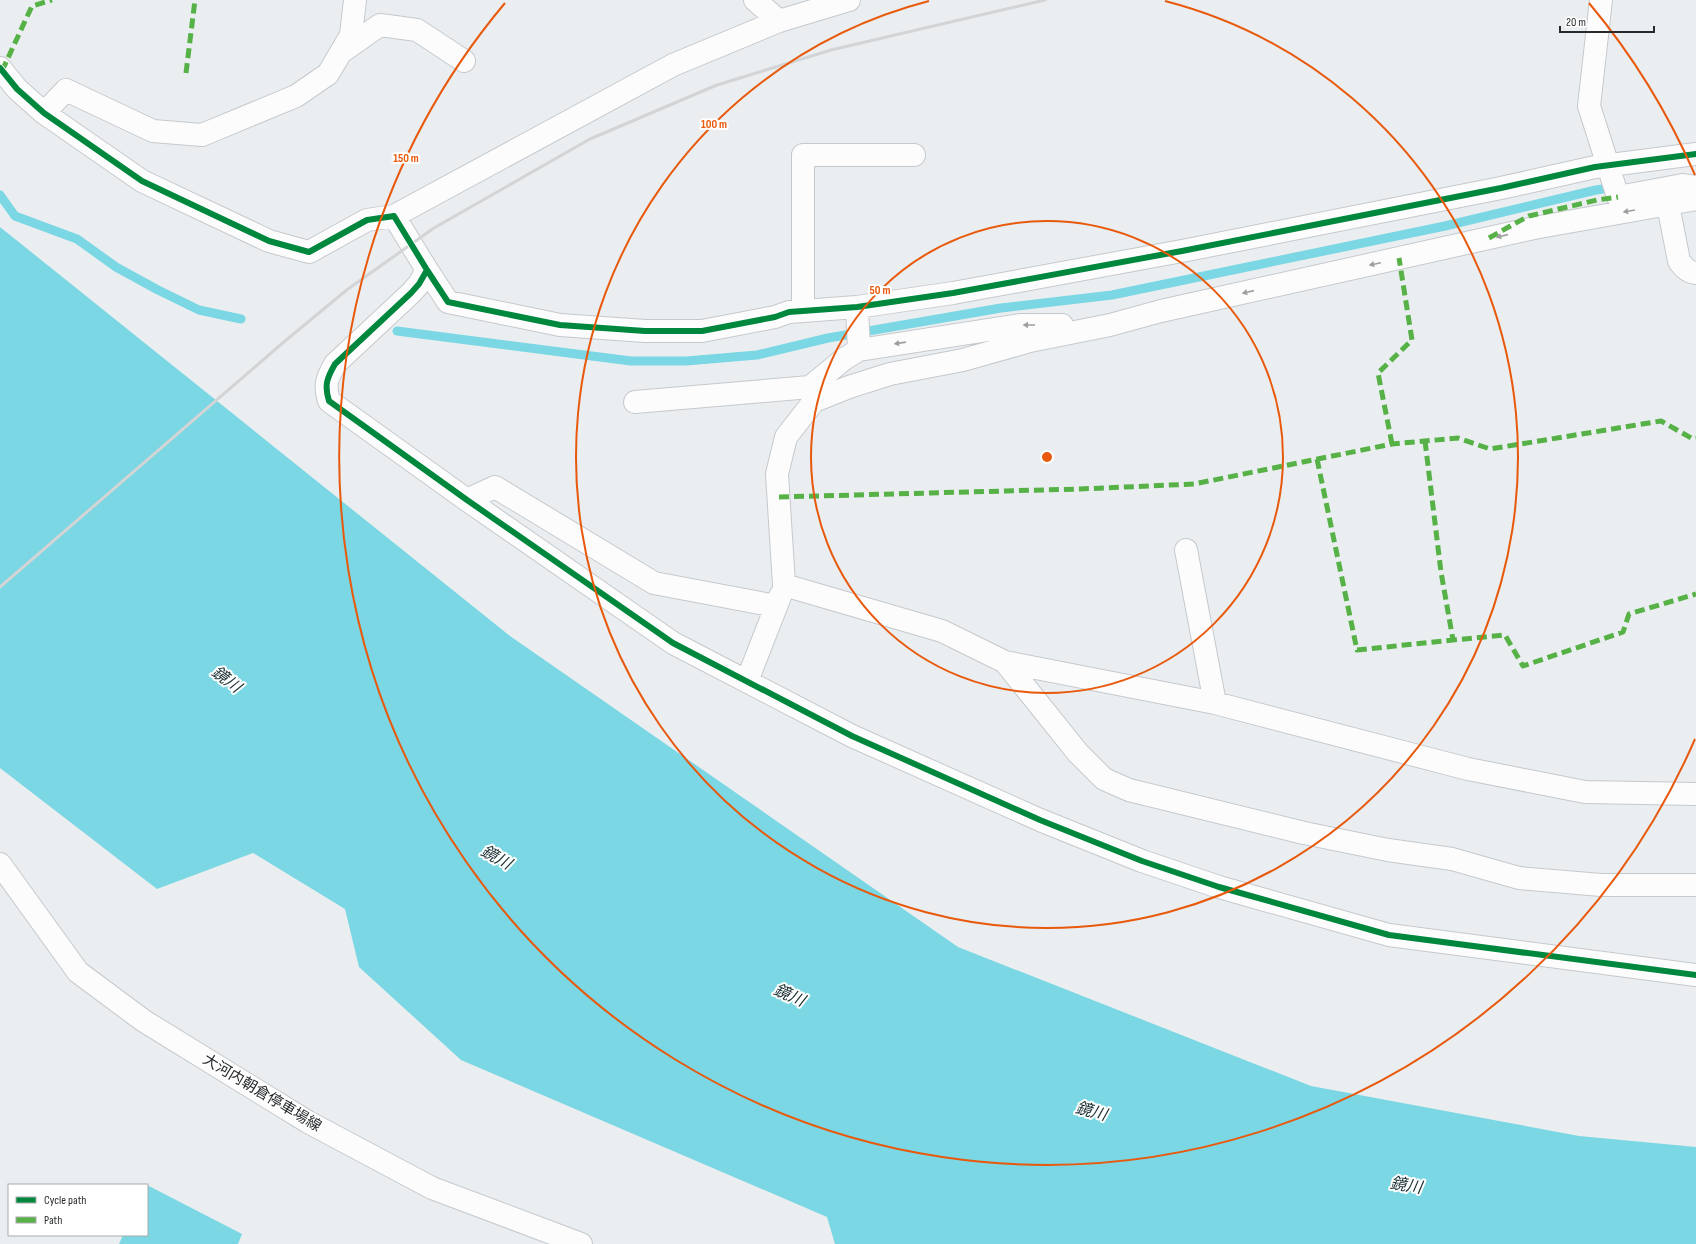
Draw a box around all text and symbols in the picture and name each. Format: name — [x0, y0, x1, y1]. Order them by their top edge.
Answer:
scale bar — [1560, 8, 1654, 34]
text: 20 m — [1566, 15, 1586, 30]
text: 100 m — [701, 117, 727, 132]
text: 150 m — [393, 151, 419, 166]
one-way arrow — [1623, 208, 1635, 214]
one-way arrow — [1495, 233, 1508, 239]
one-way arrow — [1369, 261, 1381, 267]
text: 50 m — [870, 283, 890, 298]
one-way arrow — [1242, 289, 1254, 295]
one-way arrow — [1022, 322, 1035, 328]
one-way arrow — [894, 340, 906, 346]
centre of rings — [1040, 450, 1054, 464]
water label: 鏡川 — [207, 663, 246, 698]
water label: 鏡川 — [477, 842, 516, 875]
water label: 鏡川 — [771, 981, 809, 1012]
street label: 大河内朝倉停車場線 — [199, 1050, 325, 1136]
water label: 鏡川 — [1073, 1099, 1111, 1126]
water label: 鏡川 — [1389, 1174, 1425, 1198]
legend — [8, 1184, 148, 1236]
text: Cycle path — [44, 1193, 86, 1208]
text: Path — [44, 1213, 62, 1228]

